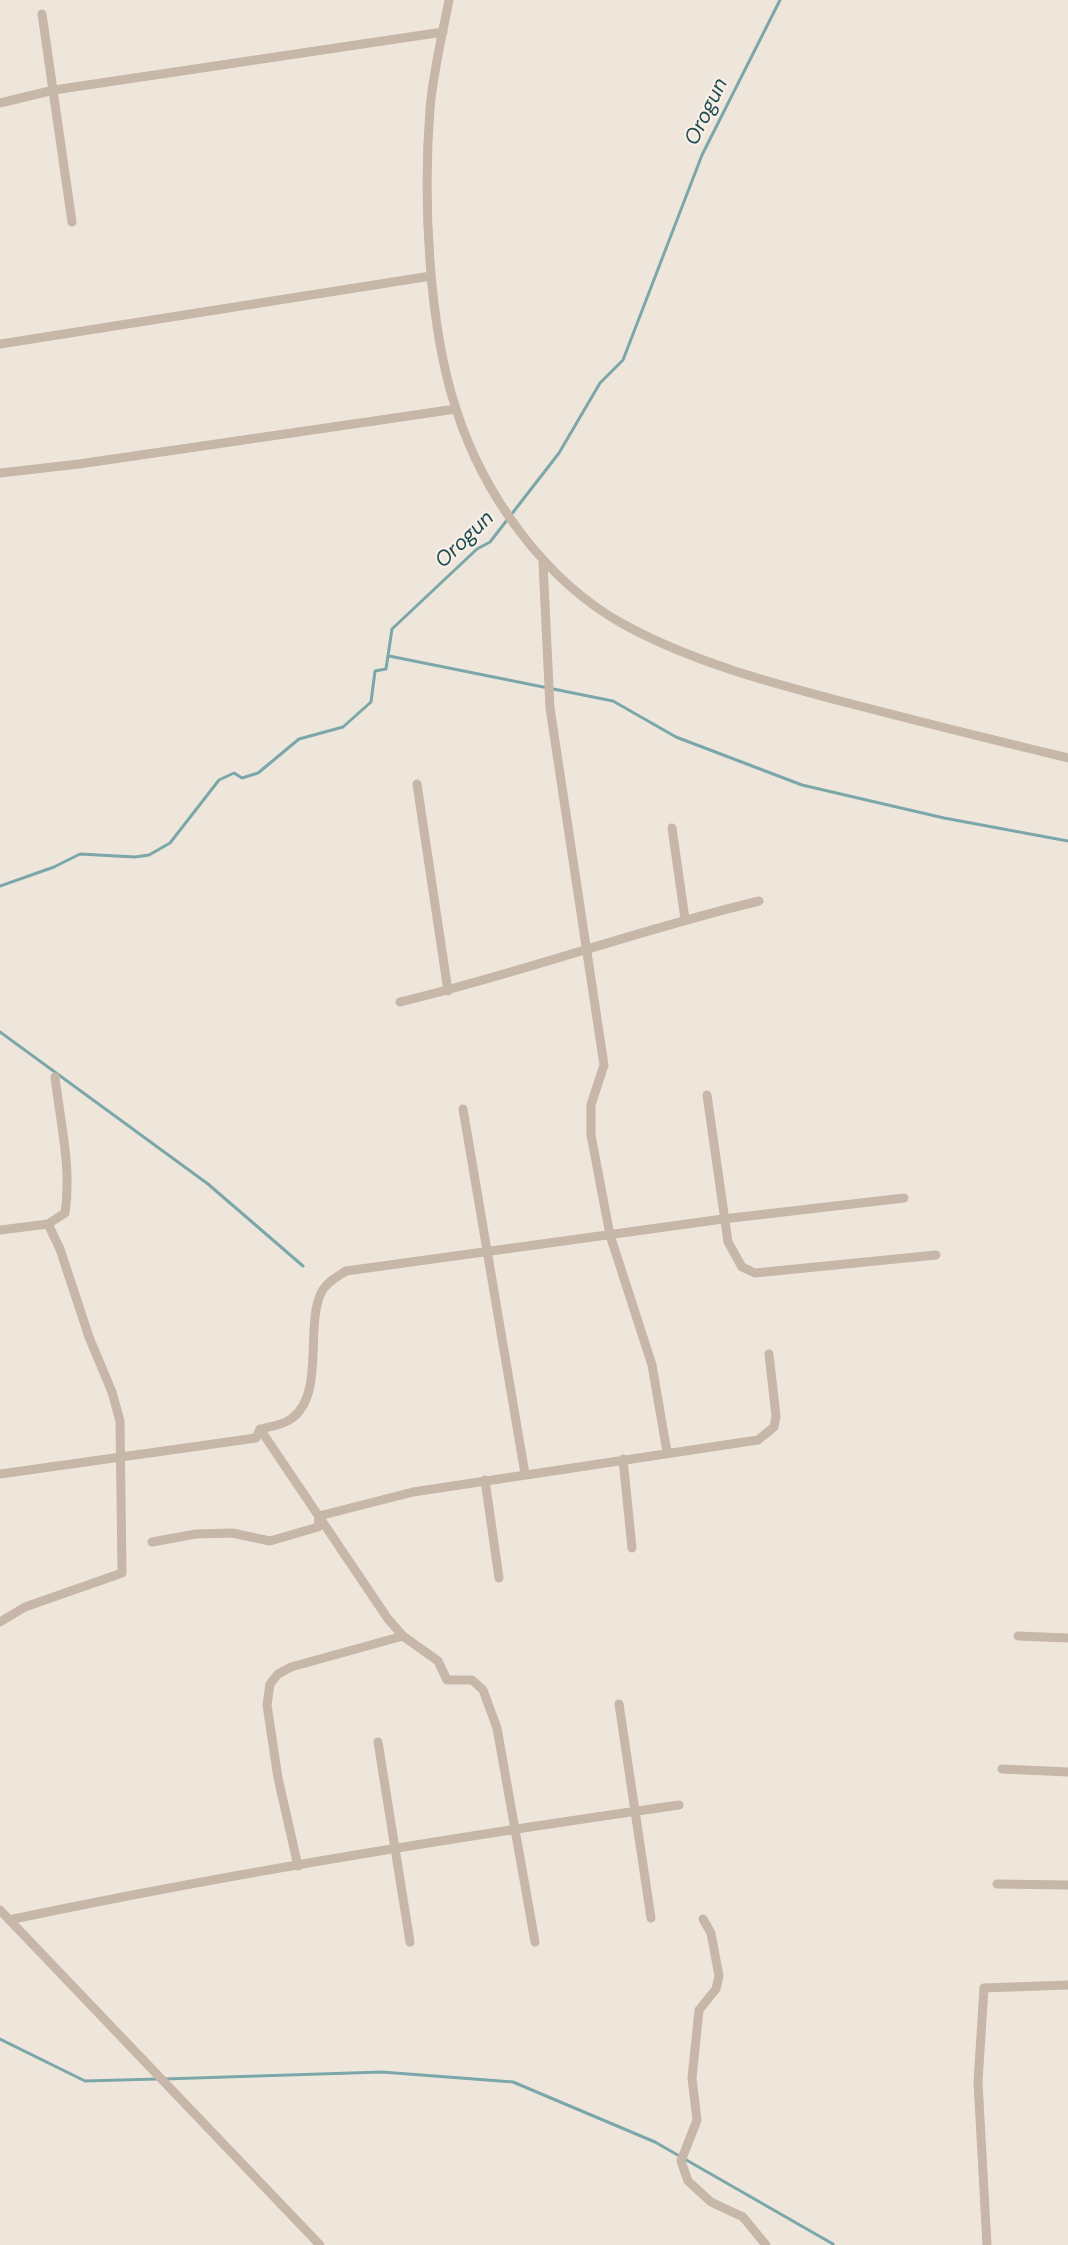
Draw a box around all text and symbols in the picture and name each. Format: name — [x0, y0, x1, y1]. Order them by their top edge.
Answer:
water label: Orogun — [680, 74, 734, 150]
water label: Orogun — [430, 506, 500, 574]

